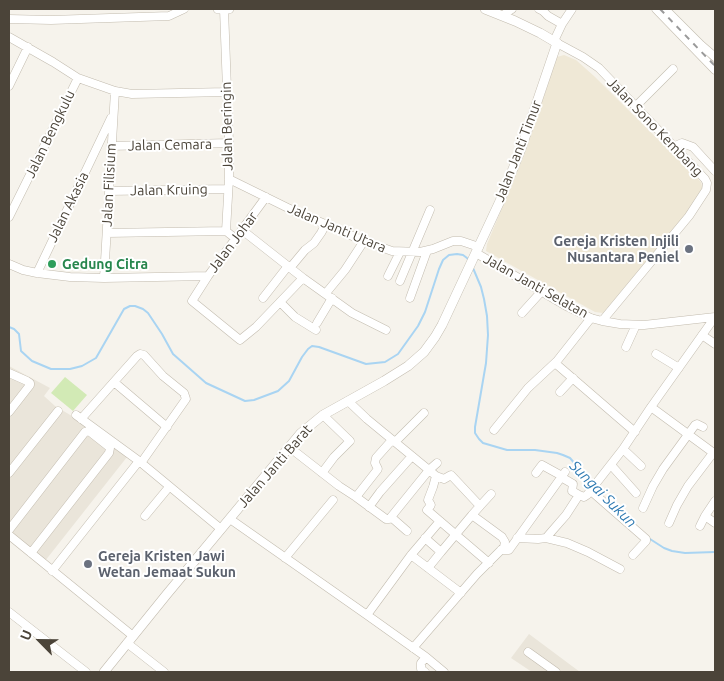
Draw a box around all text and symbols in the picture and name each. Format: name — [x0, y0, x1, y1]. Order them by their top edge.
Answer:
street label: Jalan Sono Kembang — [604, 74, 706, 180]
street label: Jalan Beringin — [218, 81, 236, 171]
street label: Jalan Bengkulu — [22, 87, 78, 181]
street label: Jalan Janti Timur — [491, 98, 545, 204]
street label: Jalan Cemara — [128, 136, 212, 154]
street label: Jalan Filisium — [98, 143, 120, 227]
street label: Jalan Akasia — [44, 169, 92, 245]
street label: Jalan Kruing — [130, 181, 208, 199]
street label: Jalan Janti Utara — [285, 200, 389, 256]
street label: Jalan Johar — [205, 208, 261, 276]
place label: Gereja Kristen Injili Nusantara Peniel — [553, 233, 679, 266]
marker: Gereja Kristen Injili Nusantara Peniel — [683, 243, 695, 255]
street label: Jalan Janti Selatan — [481, 250, 591, 322]
place label: Gedung Citra — [62, 256, 148, 272]
marker: Gedung Citra — [46, 258, 58, 270]
street label: Jalan Janti Barat — [234, 421, 316, 511]
water label: Sungai Sukun — [566, 457, 640, 531]
place label: Gereja Kristen Jawi Wetan Jemaat Sukun — [98, 548, 236, 580]
marker: Gereja Kristen Jawi Wetan Jemaat Sukun — [82, 558, 94, 570]
north arrow — [15, 616, 65, 666]
text: U — [17, 627, 35, 643]

